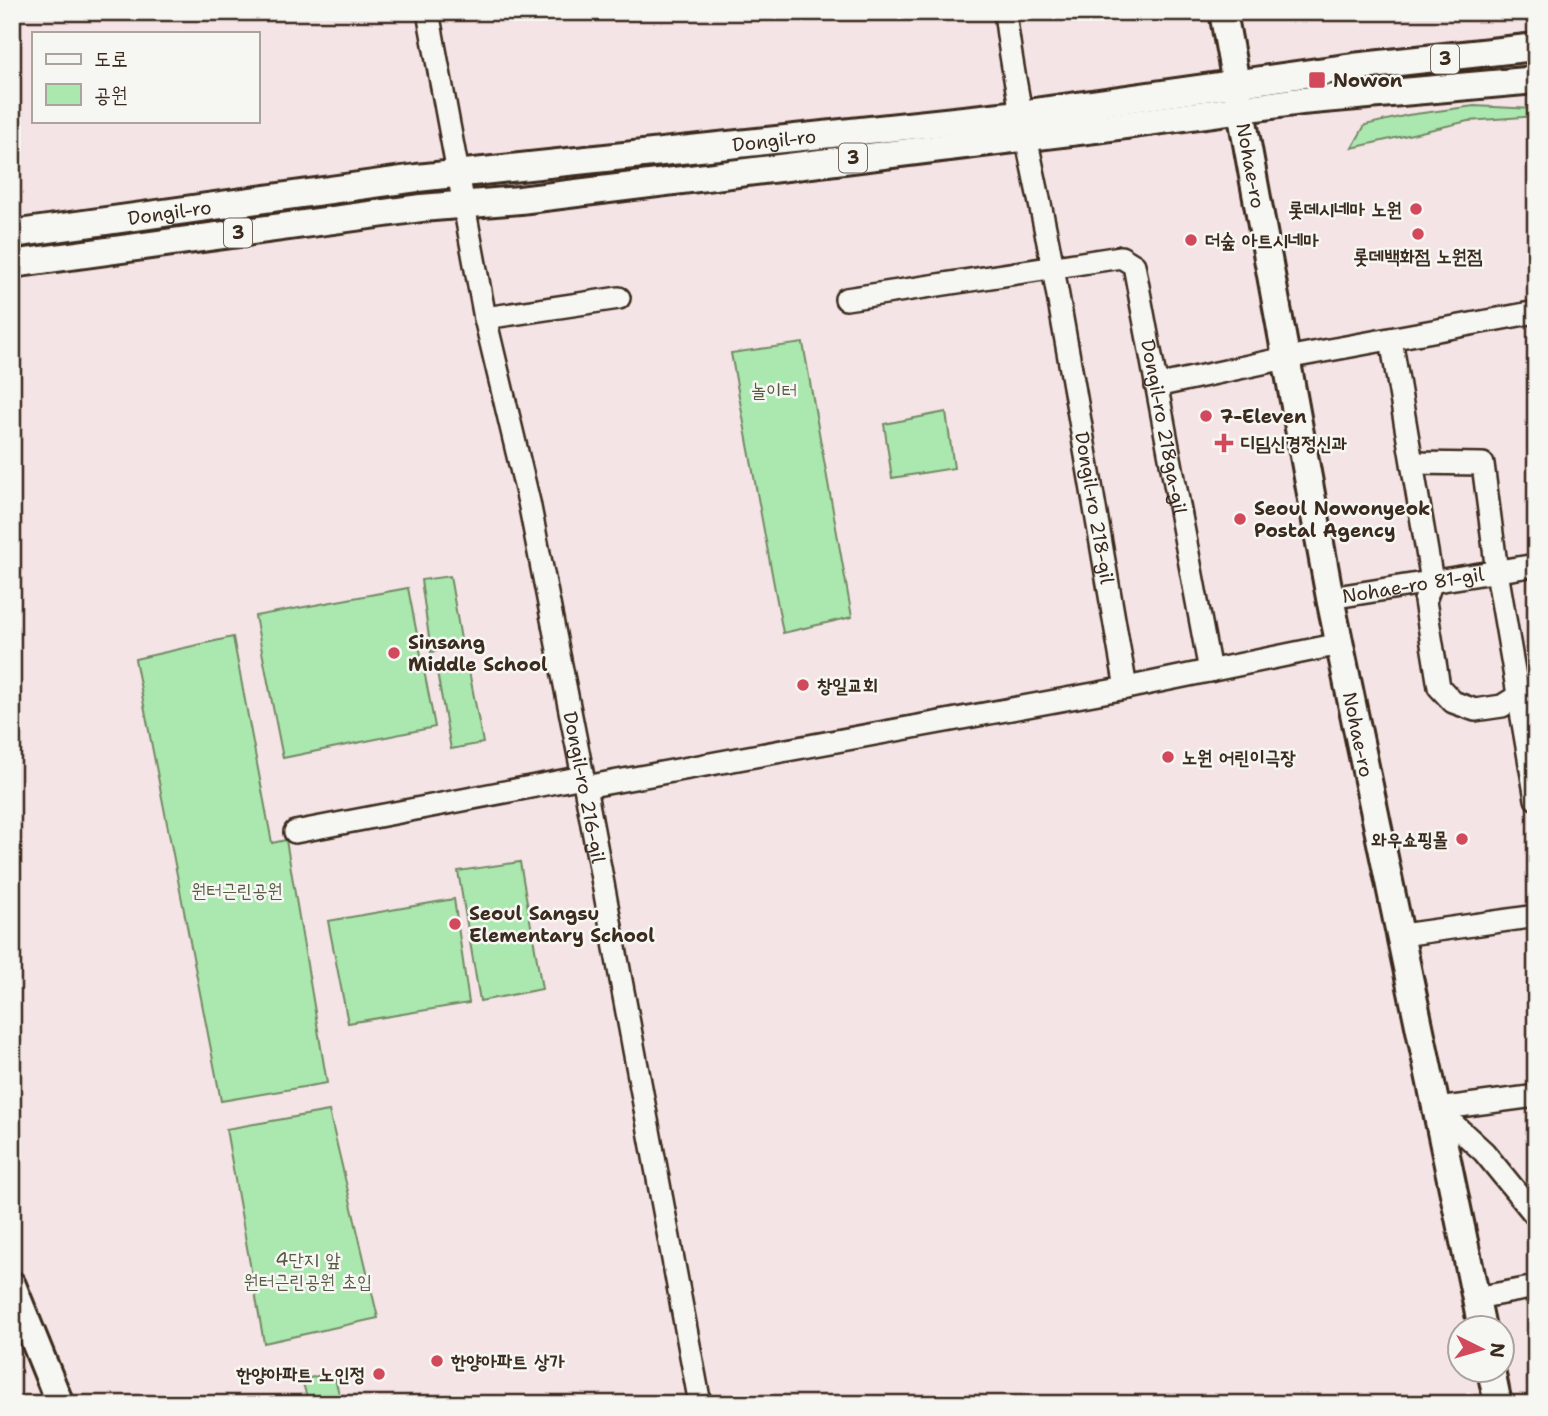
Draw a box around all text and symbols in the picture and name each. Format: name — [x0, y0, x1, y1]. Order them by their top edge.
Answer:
legend — [32, 32, 259, 122]
road number: 3 — [1431, 44, 1459, 74]
text: 도로 — [94, 45, 128, 73]
place label: Nowon — [1333, 68, 1403, 93]
marker: Nowon — [1307, 70, 1327, 90]
text: 공원 — [94, 81, 128, 109]
street label: Nohae-ro — [1231, 121, 1271, 210]
street label: Dongil-ro — [731, 123, 817, 157]
road number: 3 — [839, 144, 867, 173]
street label: Dongil-ro — [126, 194, 213, 230]
place label: 롯데시네마 노원 — [1288, 197, 1402, 222]
marker: 롯데시네마 노원 — [1408, 201, 1424, 217]
road number: 3 — [224, 218, 252, 247]
marker: 롯데백화점 노원점 — [1410, 226, 1426, 242]
place label: 더숲 아트시네마 — [1205, 228, 1319, 253]
marker: 더숲 아트시네마 — [1183, 232, 1199, 248]
place label: 롯데백화점 노원점 — [1354, 244, 1483, 269]
street label: Dongil-ro 218ga-gil — [1136, 337, 1193, 517]
park label: 놀이터 — [751, 378, 797, 403]
place label: 7-Eleven — [1220, 404, 1307, 429]
marker: 7-Eleven — [1198, 408, 1214, 424]
street label: Dongil-ro 218-gil — [1070, 430, 1120, 586]
place label: 디딤신경정신과 — [1240, 431, 1347, 456]
marker: 디딤신경정신과 — [1214, 433, 1234, 453]
place label: Seoul Nowonyeok Postal Agency — [1254, 496, 1430, 543]
marker: Seoul Nowonyeok Postal Agency — [1232, 511, 1248, 527]
street label: Nohae-ro 81-gil — [1340, 561, 1486, 608]
place label: Sinsang Middle School — [408, 630, 548, 677]
marker: Sinsang Middle School — [386, 645, 402, 661]
place label: 창일교회 — [817, 673, 878, 698]
marker: 창일교회 — [795, 677, 811, 693]
street label: Nohae-ro — [1337, 689, 1379, 779]
street label: Dongil-ro 216-gil — [558, 709, 611, 865]
place label: 노원 어린이극장 — [1182, 745, 1296, 770]
marker: 노원 어린이극장 — [1160, 749, 1176, 765]
place label: 와우쇼핑몰 — [1372, 827, 1448, 852]
marker: 와우쇼핑몰 — [1454, 831, 1470, 847]
park label: 원터근린공원 — [191, 878, 283, 903]
place label: Seoul Sangsu Elementary School — [469, 901, 655, 948]
marker: Seoul Sangsu Elementary School — [447, 916, 463, 932]
park label: 4단지 앞 원터근린공원 초입 — [244, 1247, 372, 1294]
north arrow — [1446, 1314, 1516, 1384]
text: N — [1484, 1342, 1511, 1359]
place label: 한양아파트 상가 — [450, 1349, 565, 1374]
marker: 한양아파트 상가 — [429, 1353, 445, 1369]
place label: 한양아파트 노인정 — [235, 1362, 365, 1387]
marker: 한양아파트 노인정 — [371, 1366, 387, 1382]

